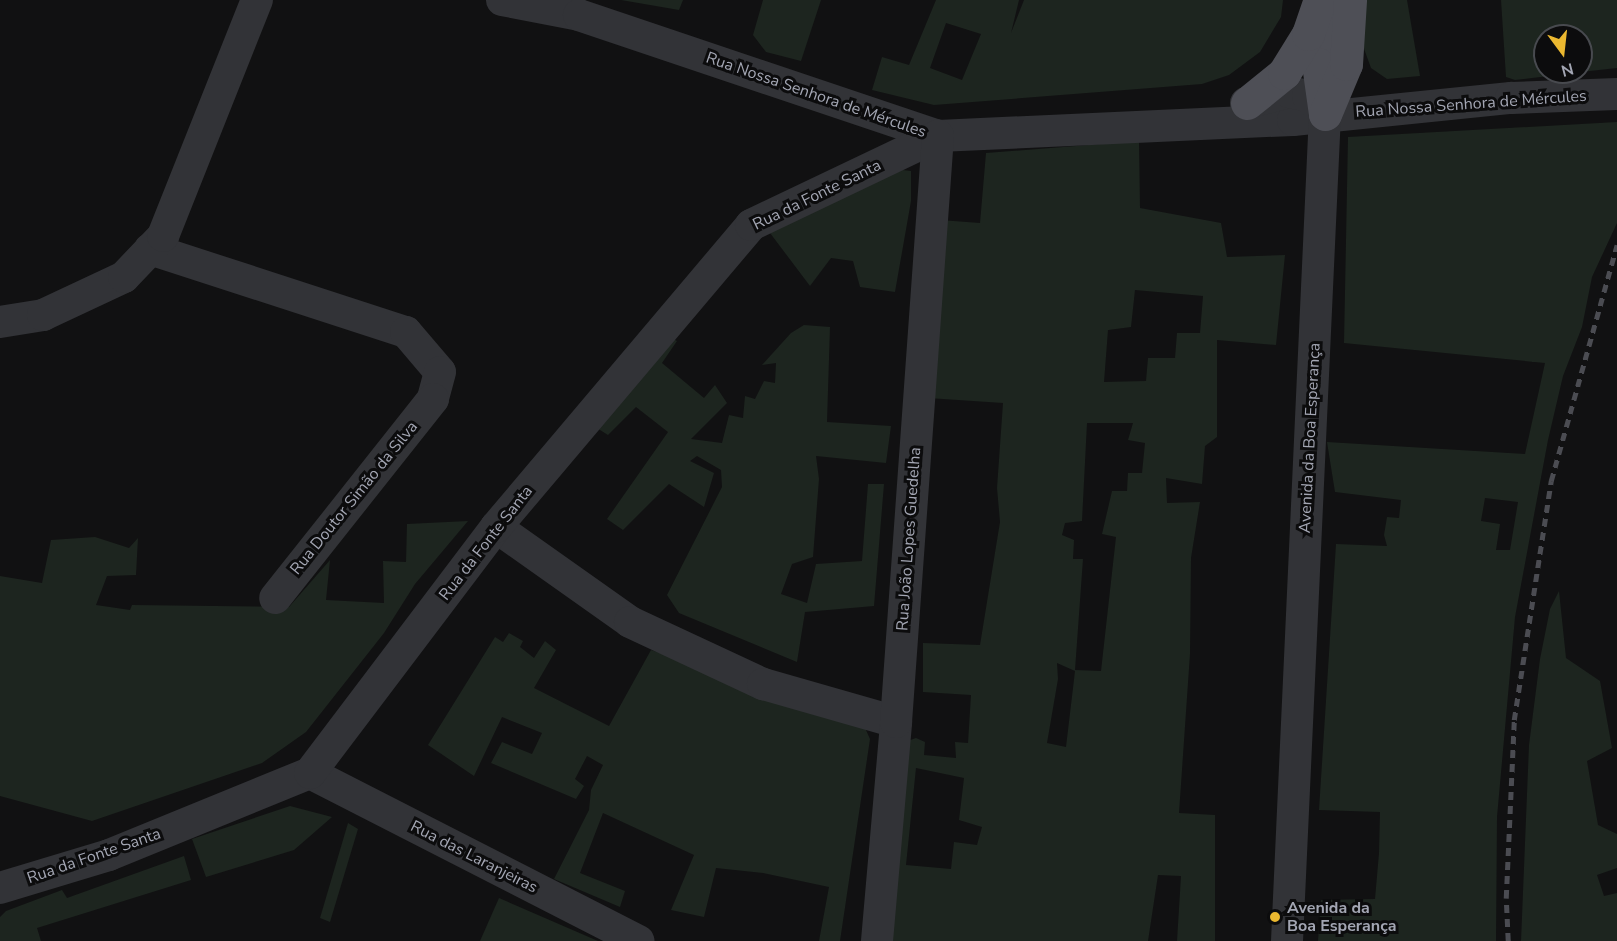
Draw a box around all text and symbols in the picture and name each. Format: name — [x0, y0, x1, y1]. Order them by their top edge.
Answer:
north arrow — [1533, 24, 1593, 84]
street label: Rua Nossa Senhora de Mércules — [703, 48, 929, 142]
text: N — [1559, 57, 1576, 82]
street label: Rua Nossa Senhora de Mércules — [1355, 86, 1587, 122]
street label: Rua da Fonte Santa — [750, 156, 884, 234]
street label: Avenida da Boa Esperança — [1295, 342, 1325, 534]
street label: Rua Doutor Simão da Silva — [286, 418, 422, 578]
street label: Rua João Lopes Guedelha — [893, 446, 925, 632]
street label: Rua da Fonte Santa — [435, 482, 537, 604]
street label: Rua das Laranjeiras — [407, 817, 541, 897]
street label: Rua da Fonte Santa — [25, 824, 163, 888]
place label: Avenida da Boa Esperança — [1287, 898, 1396, 936]
marker: Avenida da Boa Esperança — [1268, 910, 1282, 924]

